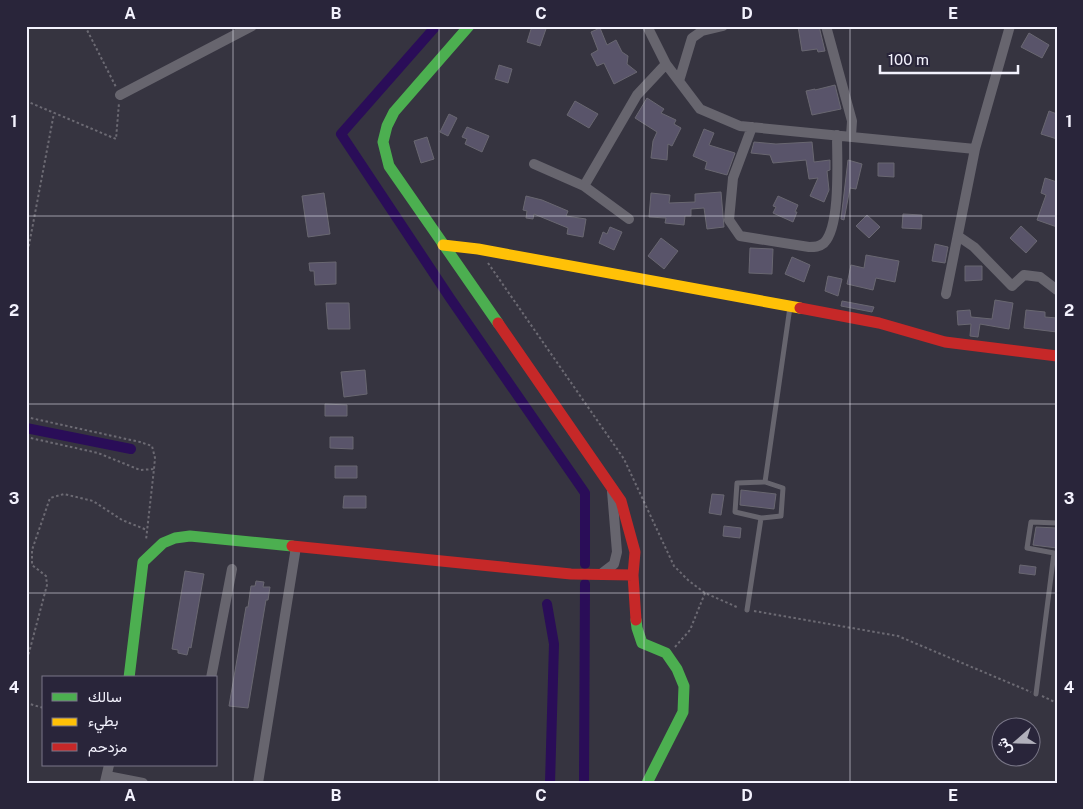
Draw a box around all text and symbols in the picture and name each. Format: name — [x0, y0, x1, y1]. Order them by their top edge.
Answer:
text: A — [124, 4, 136, 23]
text: B — [331, 4, 342, 23]
text: C — [535, 4, 547, 23]
text: D — [741, 4, 753, 23]
text: E — [948, 4, 958, 23]
scale bar — [880, 42, 1018, 74]
text: 100 m — [888, 51, 929, 68]
text: 1 — [11, 112, 17, 131]
text: 1 — [1066, 112, 1072, 131]
text: 2 — [9, 301, 19, 320]
text: 2 — [1064, 301, 1074, 320]
text: 3 — [9, 489, 19, 508]
text: 3 — [1064, 489, 1074, 508]
legend — [42, 676, 218, 766]
text: 4 — [9, 678, 20, 697]
text: 4 — [1064, 678, 1075, 697]
text: سالك — [88, 688, 122, 705]
text: بطيء — [88, 712, 118, 734]
north arrow — [990, 716, 1040, 766]
text: ش — [993, 735, 1015, 757]
text: مزدحم — [88, 738, 127, 757]
text: A — [124, 786, 136, 805]
text: B — [331, 786, 342, 805]
text: C — [535, 786, 547, 805]
text: D — [741, 786, 753, 805]
text: E — [948, 786, 958, 805]

